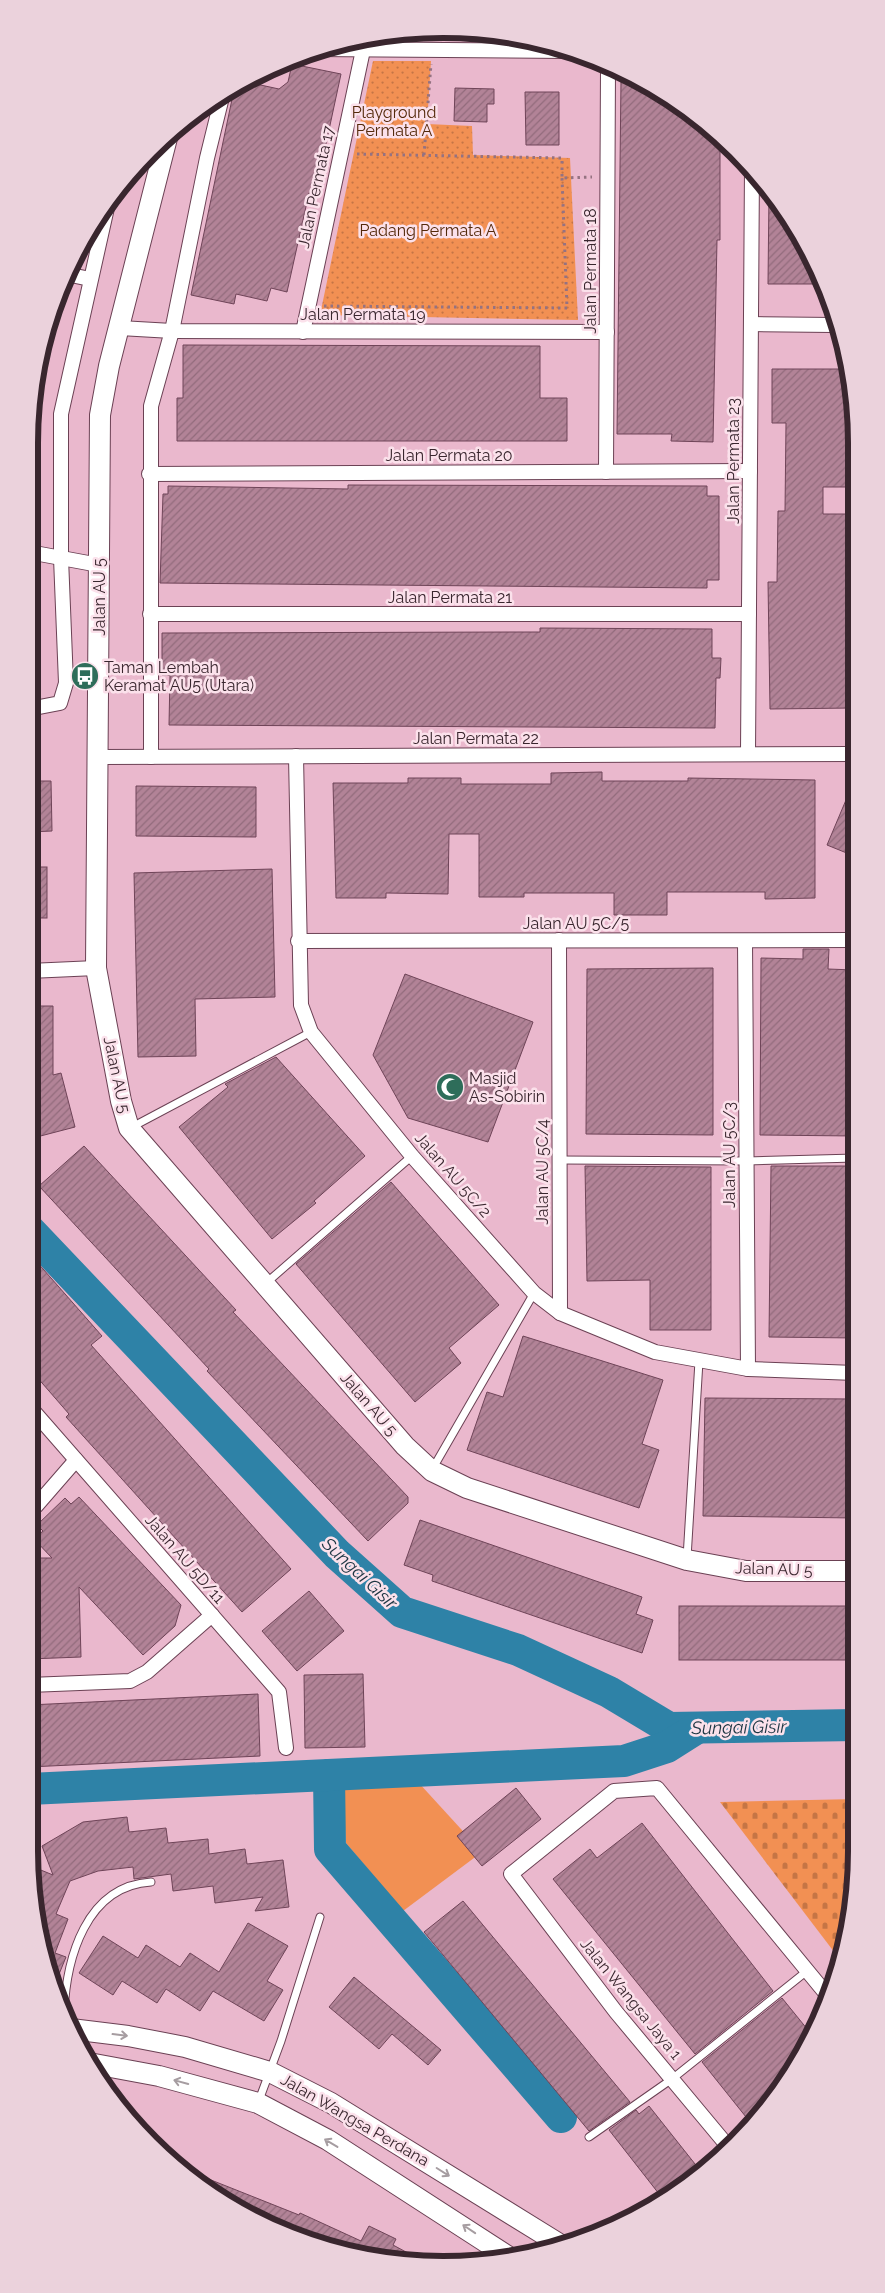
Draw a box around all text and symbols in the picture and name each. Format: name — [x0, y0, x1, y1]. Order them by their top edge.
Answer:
park label: Playground Permata A — [352, 103, 436, 140]
street label: Jalan Permata 17 — [294, 124, 338, 250]
street label: Jalan Permata 18 — [581, 208, 600, 334]
park label: Padang Permata A — [359, 221, 497, 240]
street label: Jalan Permata 19 — [300, 305, 426, 324]
street label: Jalan Permata 23 — [724, 398, 743, 524]
street label: Jalan Permata 20 — [385, 446, 513, 465]
street label: Jalan AU 5 — [90, 558, 109, 636]
street label: Jalan Permata 21 — [388, 588, 512, 607]
place label: Taman Lembah Keramat AU5 (Utara) — [104, 658, 254, 695]
bus stop icon: Taman Lembah Keramat AU5 (Utara) — [70, 661, 100, 691]
street label: Jalan Permata 22 — [413, 729, 539, 748]
street label: Jalan AU 5C/5 — [523, 914, 629, 933]
street label: Jalan AU 5 — [100, 1035, 134, 1115]
place label: Masjid As-Sobirin — [469, 1069, 545, 1106]
mosque icon: Masjid As-Sobirin — [435, 1072, 465, 1102]
street label: Jalan AU 5C/3 — [720, 1102, 739, 1208]
street label: Jalan AU 5C/4 — [533, 1119, 552, 1225]
street label: Jalan AU 5C/2 — [411, 1129, 495, 1221]
street label: Jalan AU 5 — [336, 1369, 402, 1440]
street label: Jalan AU 5D/11 — [141, 1511, 229, 1607]
water label: Sungai Gisir — [317, 1532, 403, 1614]
street label: Jalan AU 5 — [735, 1558, 813, 1580]
water label: Sungai Gisir — [690, 1716, 788, 1738]
street label: Jalan Wangsa Jaya 1 — [576, 1935, 686, 2063]
one-way arrow — [111, 2030, 127, 2040]
street label: Jalan Wangsa Perdana — [278, 2070, 432, 2170]
one-way arrow — [174, 2077, 190, 2087]
one-way arrow — [325, 2137, 339, 2147]
one-way arrow — [435, 2167, 449, 2177]
one-way arrow — [462, 2224, 476, 2234]

